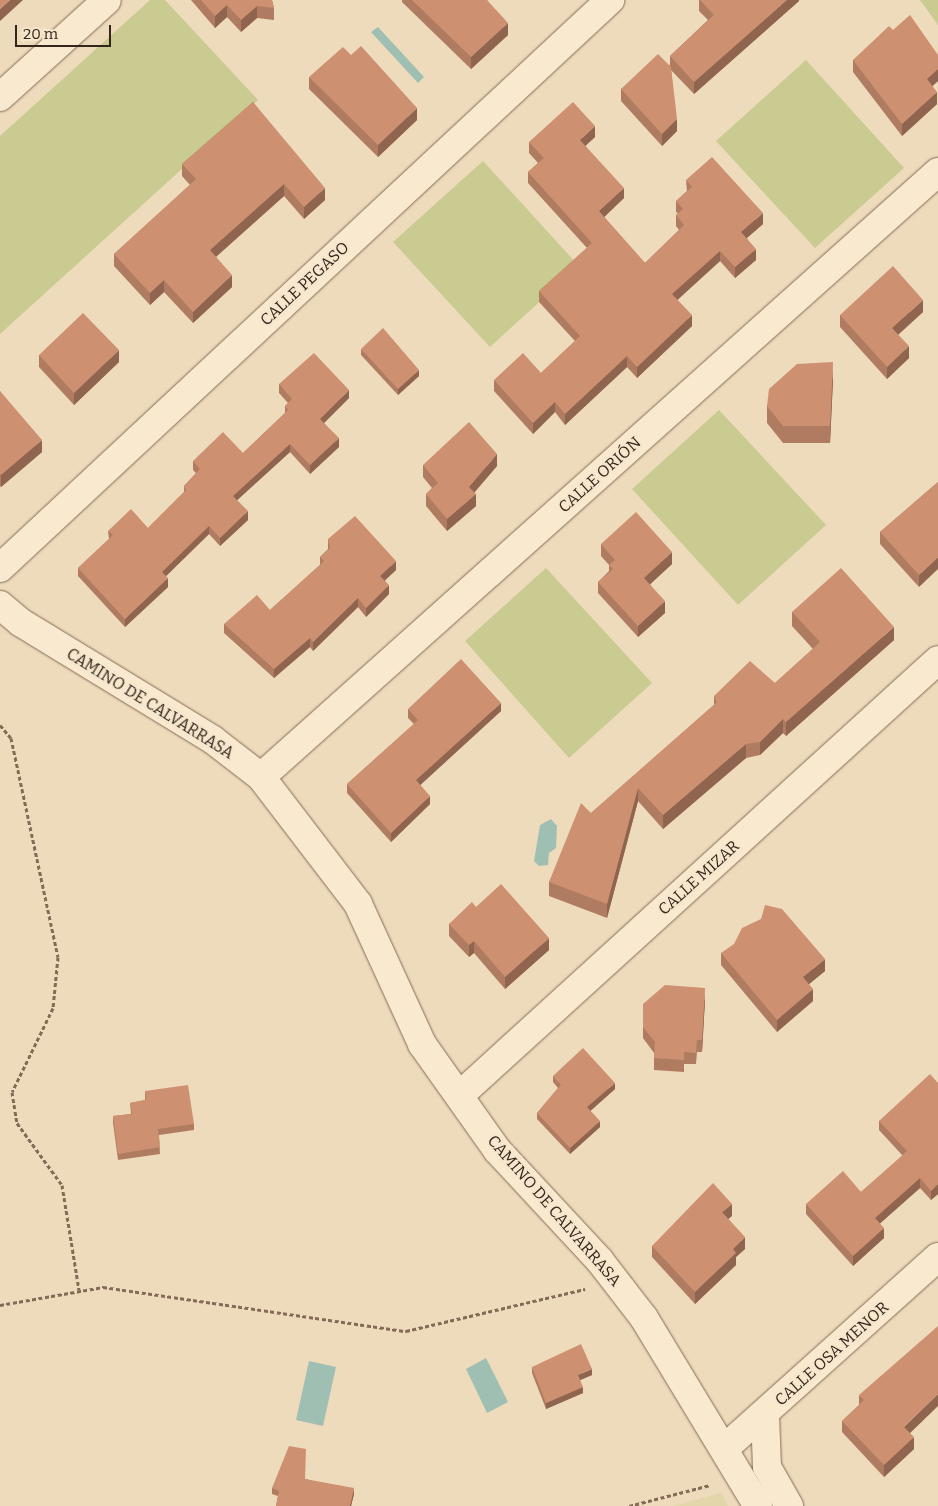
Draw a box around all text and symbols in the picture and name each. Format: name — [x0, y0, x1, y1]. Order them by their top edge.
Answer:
scale bar — [18, 15, 114, 47]
text: 20 m — [23, 25, 58, 43]
street label: CALLE PEGASO — [257, 238, 353, 330]
street label: CALLE ORIÓN — [555, 433, 645, 517]
street label: CAMINO DE CALVARRASA — [63, 645, 237, 763]
street label: CALLE MIZAR — [655, 837, 743, 919]
street label: CAMINO DE CALVARRASA — [483, 1132, 625, 1290]
street label: CALLE OSA MENOR — [771, 1298, 893, 1410]

